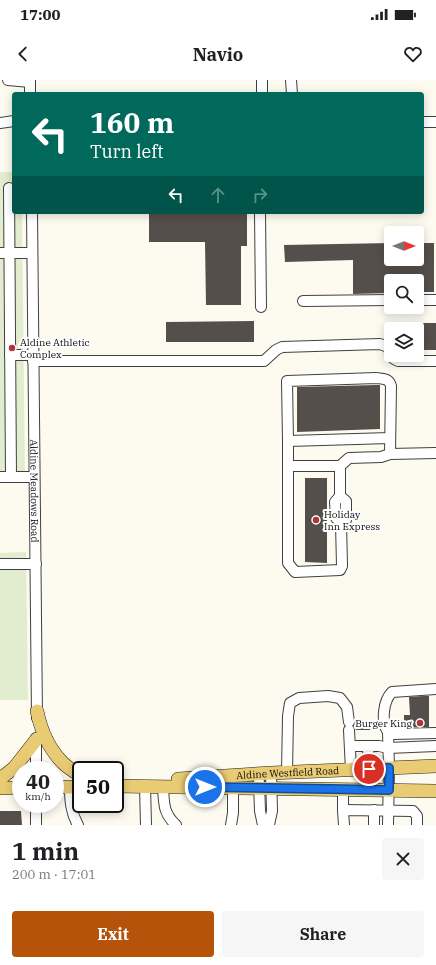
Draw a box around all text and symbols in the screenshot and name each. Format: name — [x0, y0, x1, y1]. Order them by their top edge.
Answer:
text: 17:00 — [20, 5, 61, 24]
icon: back — [12, 43, 34, 65]
text: Navio — [193, 43, 243, 66]
icon: heart — [402, 43, 424, 65]
text: 160 m — [90, 104, 174, 141]
icon: left — [24, 108, 76, 160]
text: Turn left — [90, 140, 164, 163]
icon: left — [165, 184, 187, 206]
icon: ahead — [207, 184, 229, 206]
icon: right — [249, 184, 271, 206]
north arrow — [384, 226, 424, 266]
map controls — [384, 226, 424, 362]
button: search — [384, 274, 424, 314]
button: layers — [384, 322, 424, 362]
place label: Aldine Athletic Complex — [20, 336, 90, 361]
marker: Aldine Athletic Complex — [7, 343, 17, 353]
street label: Aldine Meadows Road — [28, 439, 42, 543]
place label: Holiday Inn Express — [324, 508, 380, 533]
marker: Holiday Inn Express — [311, 515, 321, 525]
place label: Burger King — [355, 717, 413, 730]
marker: Burger King — [415, 718, 425, 728]
pin — [352, 752, 386, 786]
icon: arrive — [358, 758, 380, 780]
speed limit sign: 50 — [72, 761, 124, 813]
street label: Aldine Westfield Road — [236, 764, 340, 782]
position arrow — [184, 766, 226, 808]
text: 40 — [26, 768, 50, 795]
text: km/h — [25, 790, 51, 803]
text: 1 min — [12, 835, 79, 867]
button: close — [382, 838, 424, 880]
text: 200 m · 17:01 — [12, 866, 96, 883]
button: Exit — [12, 911, 214, 957]
button: Share — [222, 911, 424, 957]

